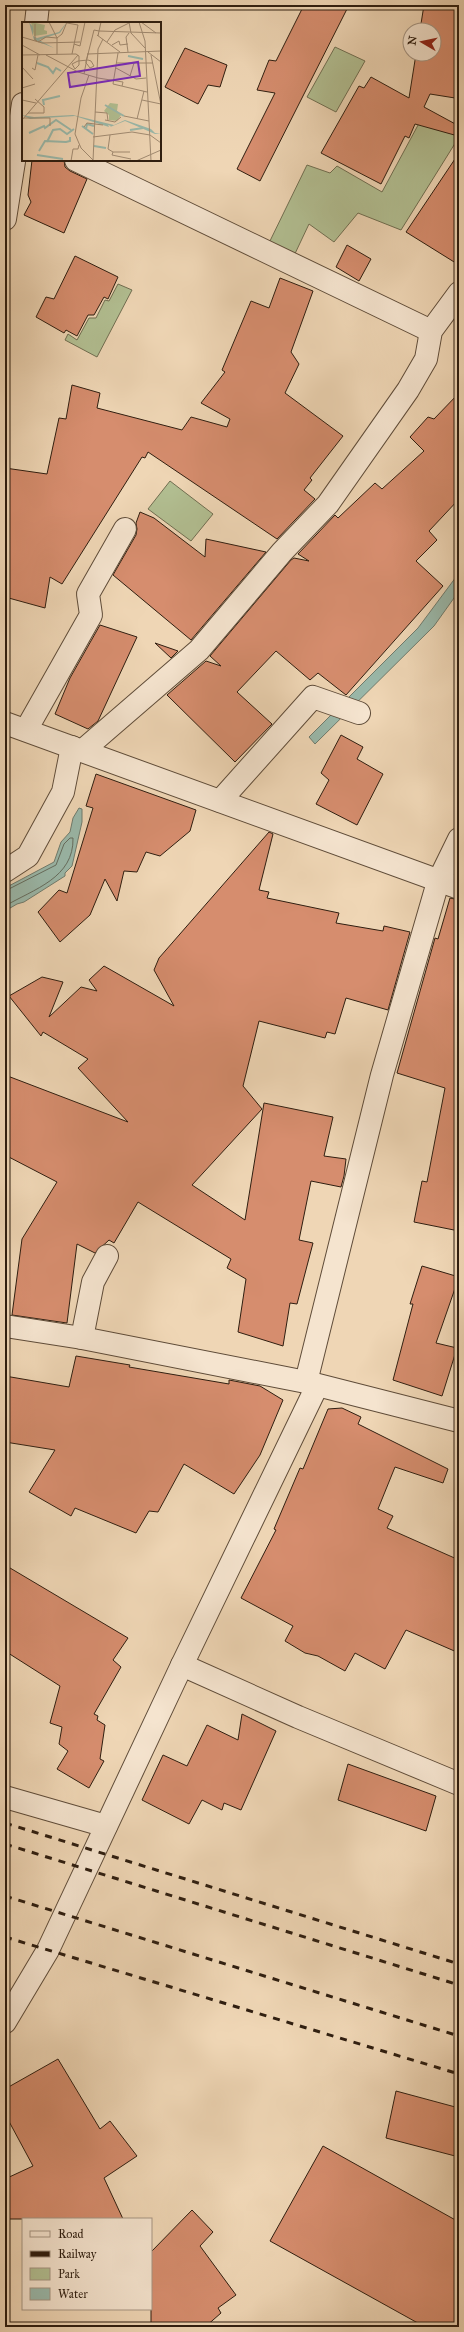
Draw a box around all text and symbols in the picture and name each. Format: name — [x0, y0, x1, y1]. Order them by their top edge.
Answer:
inset map — [22, 22, 161, 161]
north arrow — [402, 22, 442, 62]
text: N — [405, 34, 420, 46]
legend — [22, 2218, 152, 2310]
text: Road — [58, 2227, 84, 2241]
text: Railway — [58, 2247, 97, 2261]
text: Park — [58, 2267, 80, 2281]
text: Water — [58, 2287, 88, 2301]

